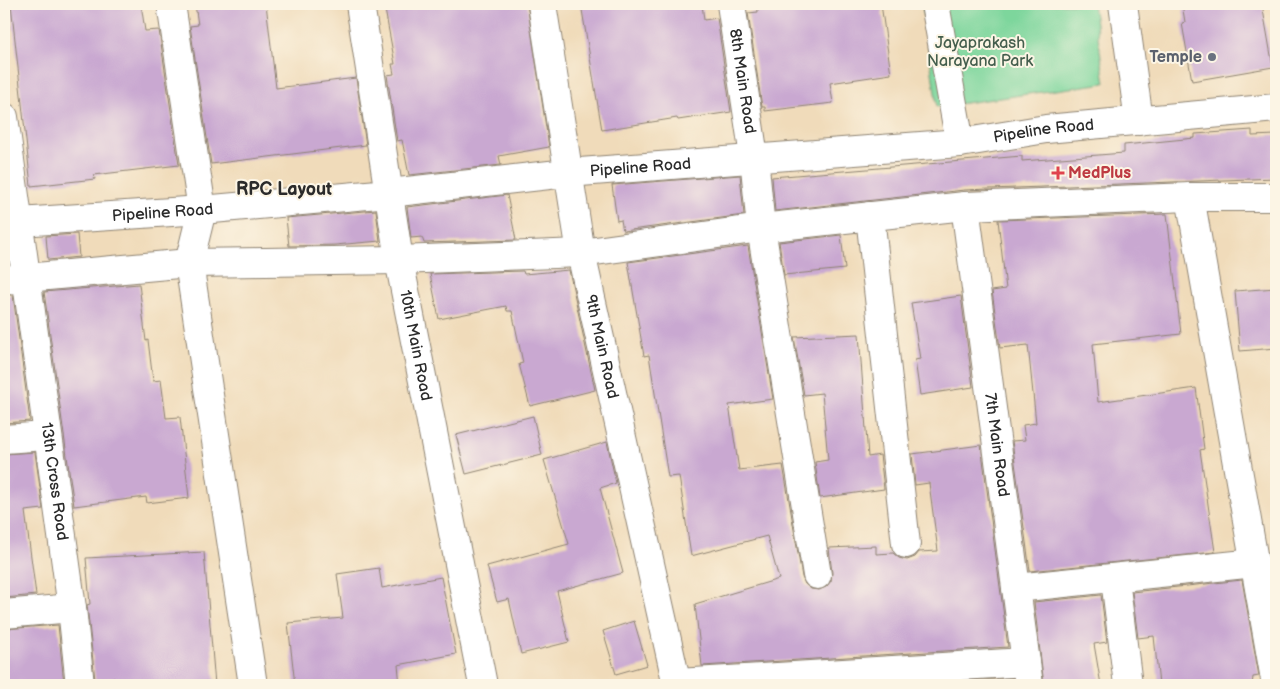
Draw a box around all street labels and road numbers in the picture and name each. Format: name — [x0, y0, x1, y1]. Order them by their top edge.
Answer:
street label: 8th Main Road — [725, 27, 760, 135]
street label: Pipeline Road — [992, 115, 1095, 147]
street label: Pipeline Road — [589, 154, 692, 181]
street label: Pipeline Road — [111, 200, 214, 225]
street label: 10th Main Road — [396, 288, 436, 402]
street label: 9th Main Road — [581, 293, 623, 401]
street label: 7th Main Road — [981, 392, 1013, 498]
street label: 13th Cross Road — [37, 421, 72, 542]

